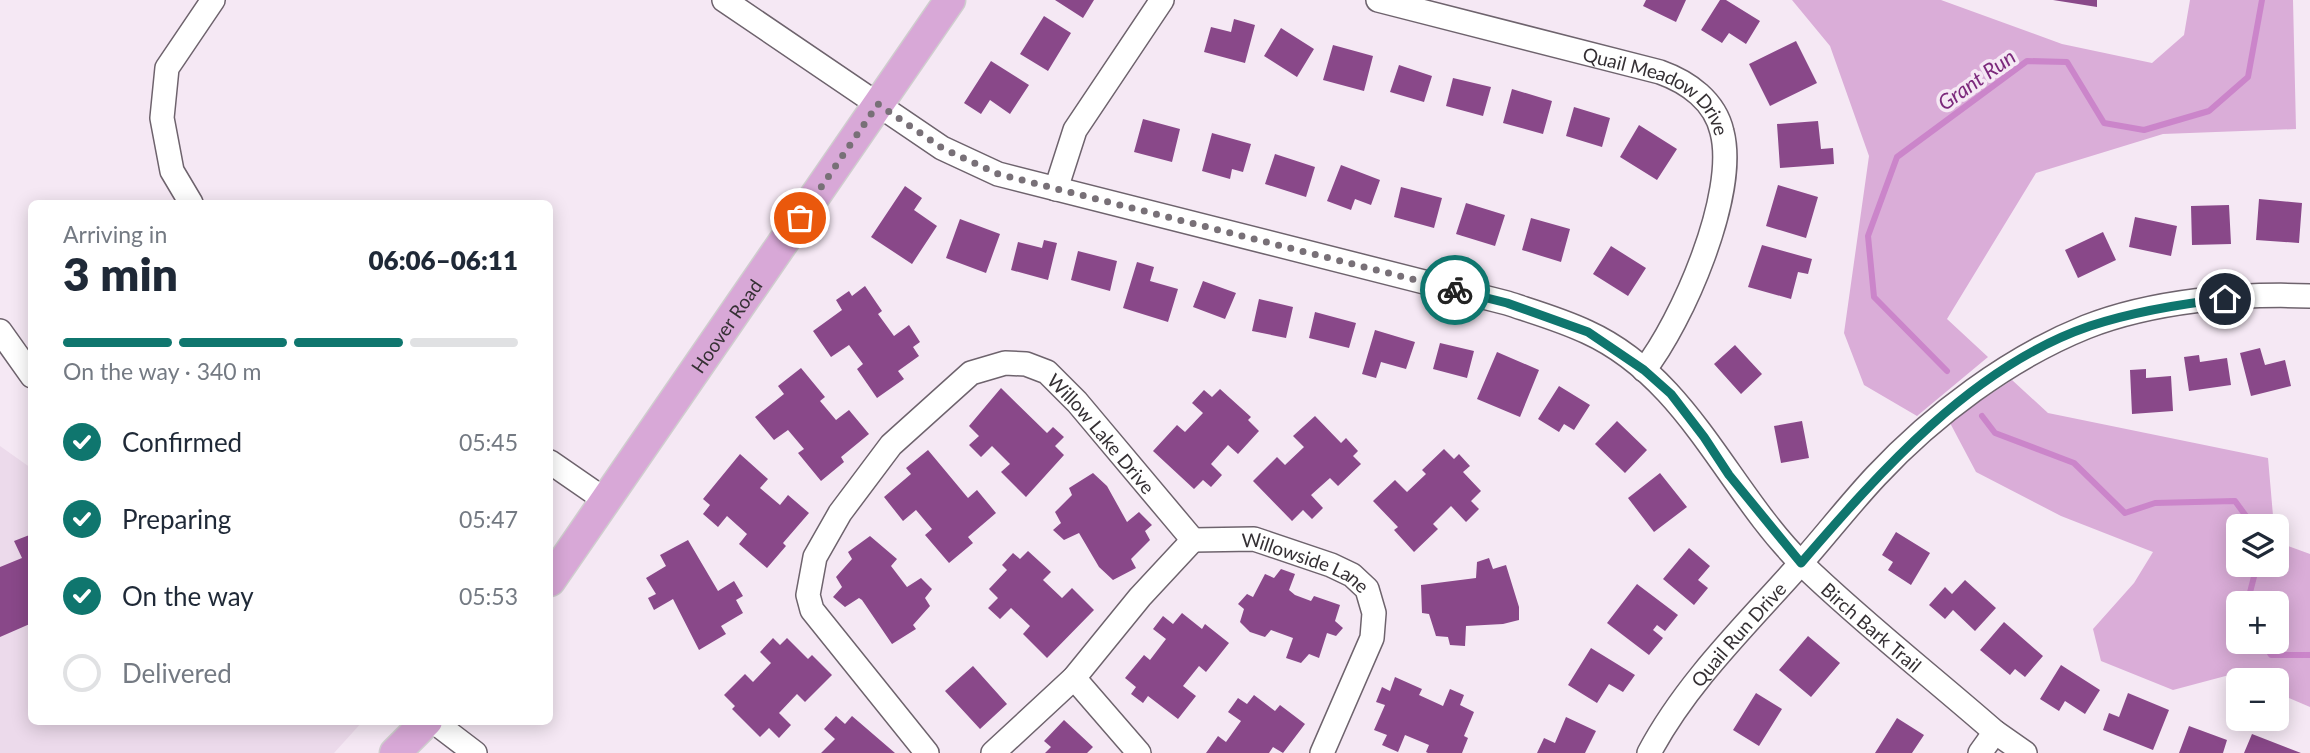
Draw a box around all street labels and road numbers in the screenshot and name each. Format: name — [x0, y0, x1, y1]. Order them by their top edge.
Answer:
street label: Quail Meadow Drive — [1581, 41, 1734, 138]
street label: Hoover Road — [686, 274, 766, 377]
street label: Willow Lake Drive — [1043, 368, 1160, 498]
street label: Willowside Lane — [1241, 527, 1374, 597]
street label: Quail Run Drive — [1686, 577, 1790, 691]
street label: Birch Bark Trail — [1817, 577, 1927, 676]

